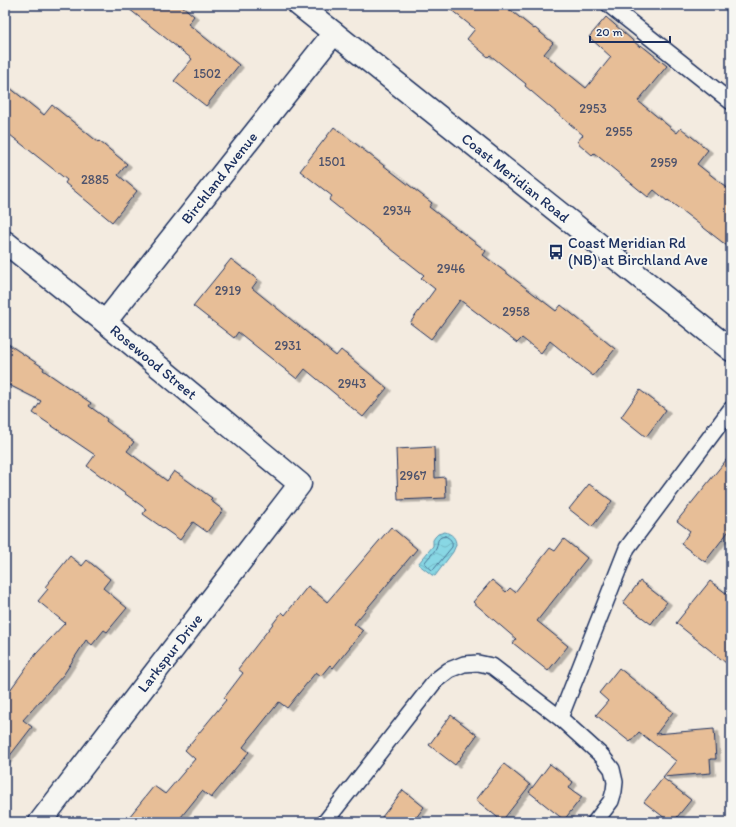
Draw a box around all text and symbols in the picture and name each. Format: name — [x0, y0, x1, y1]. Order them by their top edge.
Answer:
scale bar — [590, 18, 670, 44]
text: 20 m — [596, 25, 623, 39]
house number: 1502 — [193, 66, 221, 81]
house number: 2953 — [579, 101, 607, 116]
house number: 2955 — [605, 124, 633, 139]
street label: Birchland Avenue — [177, 128, 261, 227]
street label: Coast Meridian Road — [458, 129, 573, 226]
house number: 1501 — [319, 154, 345, 169]
house number: 2959 — [650, 155, 678, 170]
house number: 2885 — [81, 172, 109, 187]
house number: 2934 — [383, 203, 411, 218]
place label: Coast Meridian Rd (NB) at Birchland Ave — [568, 234, 708, 269]
bus stop icon: Coast Meridian Rd (NB) at Birchland Ave — [547, 243, 565, 261]
house number: 2946 — [437, 261, 465, 276]
house number: 2919 — [215, 283, 241, 298]
house number: 2958 — [502, 304, 530, 319]
street label: Rosewood Street — [106, 321, 201, 404]
house number: 2931 — [275, 338, 301, 353]
house number: 2943 — [338, 376, 366, 391]
house number: 2967 — [400, 468, 427, 483]
street label: Larkspur Drive — [134, 610, 206, 696]

